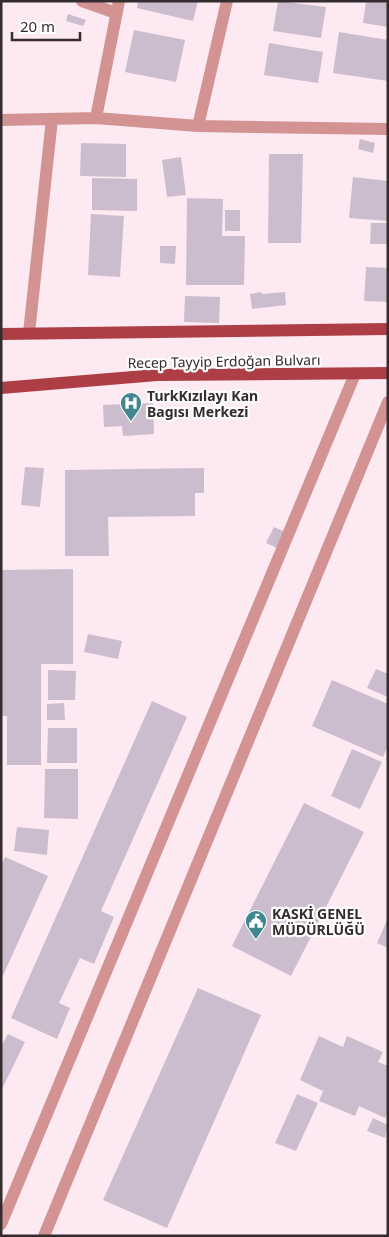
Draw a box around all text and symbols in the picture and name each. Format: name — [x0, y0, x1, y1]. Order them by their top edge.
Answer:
scale bar — [12, 10, 80, 42]
text: 20 m — [20, 16, 55, 36]
street label: Recep Tayyip Erdoğan Bulvarı — [127, 350, 321, 372]
place label: TurkKızılayı Kan Bagısı Merkezi — [147, 386, 258, 421]
hospital icon: TurkKızılayı Kan Bagısı Merkezi — [119, 391, 143, 422]
place label: KASKİ GENEL MÜDÜRLÜĞÜ — [272, 904, 365, 939]
public building icon: KASKİ GENEL MÜDÜRLÜĞÜ — [244, 909, 268, 940]

